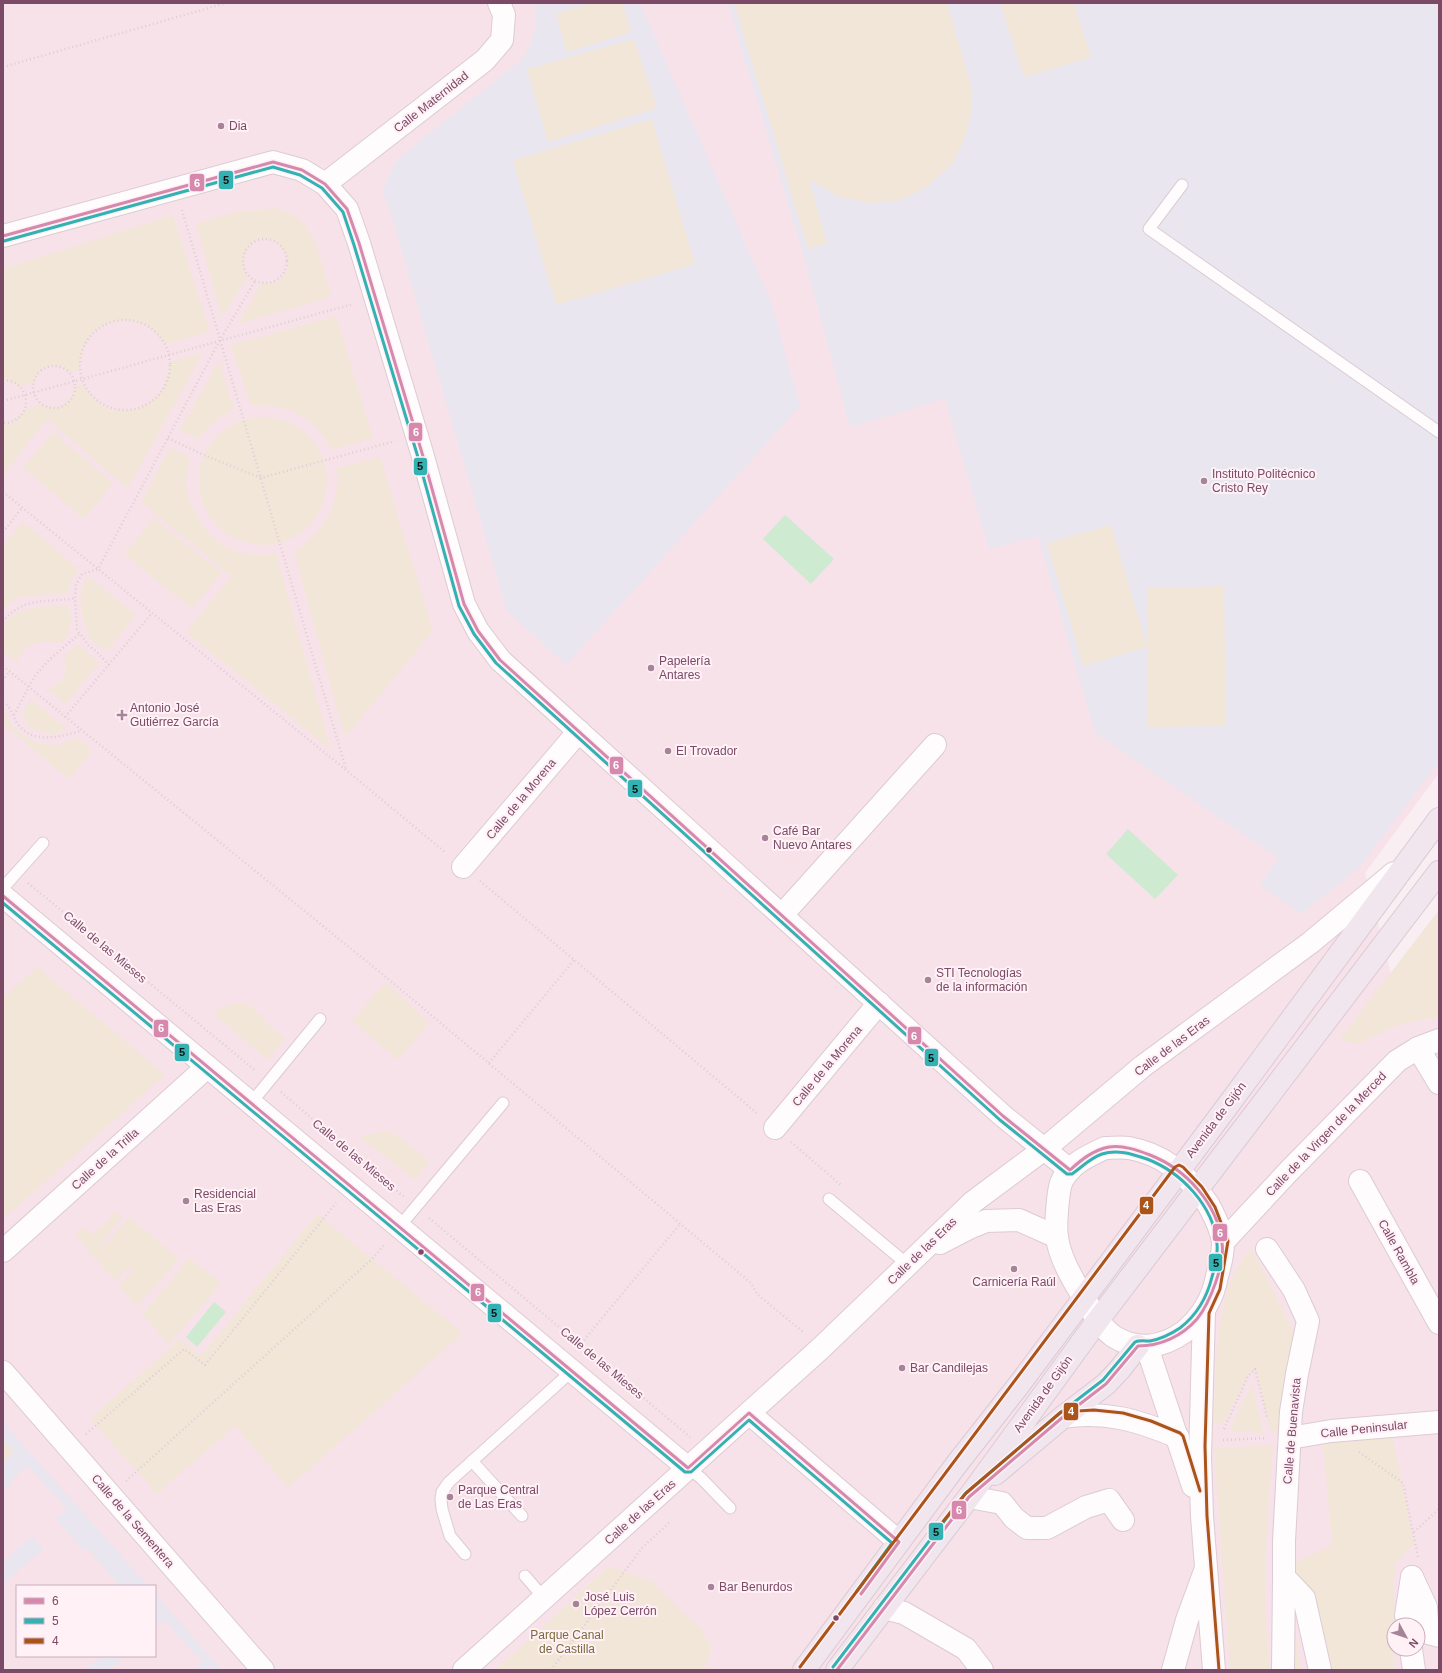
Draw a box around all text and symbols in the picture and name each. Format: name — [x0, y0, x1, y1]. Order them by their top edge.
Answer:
street label: Calle Maternidad — [391, 69, 471, 135]
place label: Dia — [229, 119, 247, 133]
marker: Dia — [216, 121, 226, 131]
line badge: 5 — [218, 170, 234, 190]
line badge: 6 — [189, 173, 205, 192]
text: 5 — [223, 174, 229, 186]
text: 6 — [194, 177, 200, 189]
line badge: 6 — [408, 422, 423, 442]
text: 6 — [413, 426, 419, 438]
line badge: 5 — [413, 457, 428, 476]
text: 5 — [417, 460, 423, 472]
place label: Instituto Politécnico Cristo Rey — [1212, 467, 1316, 495]
marker: Instituto Politécnico Cristo Rey — [1199, 476, 1209, 486]
place label: Papelería Antares — [659, 654, 711, 682]
marker: Papelería Antares — [646, 663, 656, 673]
place label: Antonio José Gutiérrez García — [130, 701, 219, 729]
marker: Antonio José Gutiérrez García — [117, 710, 127, 720]
place label: El Trovador — [676, 744, 737, 758]
marker: El Trovador — [663, 746, 673, 756]
street label: Calle de la Morena — [483, 756, 559, 842]
line badge: 6 — [609, 756, 624, 775]
text: 6 — [613, 759, 619, 771]
line badge: 5 — [627, 779, 643, 798]
text: 5 — [632, 783, 638, 795]
place label: Café Bar Nuevo Antares — [773, 824, 852, 852]
marker: Café Bar Nuevo Antares — [760, 833, 770, 843]
unlabelled marker — [704, 845, 714, 855]
street label: Calle de las Mieses — [61, 908, 149, 986]
place label: STI Tecnologías de la información — [936, 966, 1027, 994]
marker: STI Tecnologías de la información — [923, 975, 933, 985]
street label: Calle de las Eras — [1132, 1013, 1212, 1079]
line badge: 6 — [153, 1019, 169, 1038]
text: 6 — [158, 1022, 164, 1034]
street label: Calle de la Morena — [789, 1023, 865, 1109]
line badge: 6 — [907, 1026, 922, 1045]
text: 6 — [911, 1030, 917, 1042]
line badge: 5 — [174, 1043, 190, 1062]
text: 5 — [179, 1046, 185, 1058]
line badge: 5 — [924, 1048, 939, 1067]
text: 5 — [928, 1052, 934, 1064]
street label: Calle de la Virgen de la Merced — [1263, 1069, 1389, 1199]
street label: Avenida de Gijón — [1183, 1079, 1249, 1161]
street label: Calle de las Mieses — [310, 1116, 398, 1194]
street label: Calle de la Trilla — [69, 1125, 142, 1193]
place label: Residencial Las Eras — [194, 1187, 256, 1215]
marker: Residencial Las Eras — [181, 1196, 191, 1206]
line badge: 4 — [1139, 1196, 1154, 1215]
text: 4 — [1143, 1199, 1150, 1211]
street label: Calle de las Eras — [885, 1214, 959, 1288]
street label: Calle Rambla — [1375, 1217, 1423, 1287]
line badge: 6 — [1212, 1223, 1228, 1242]
text: 6 — [1217, 1227, 1223, 1239]
unlabelled marker — [416, 1247, 426, 1257]
line badge: 5 — [1208, 1253, 1223, 1272]
text: 5 — [1213, 1257, 1219, 1269]
marker: Carnicería Raúl — [1009, 1264, 1019, 1274]
place label: Carnicería Raúl — [972, 1275, 1056, 1289]
line badge: 6 — [470, 1283, 485, 1302]
text: 6 — [475, 1286, 481, 1298]
line badge: 5 — [487, 1303, 502, 1323]
text: 5 — [491, 1307, 497, 1319]
street label: Calle de las Mieses — [558, 1324, 646, 1402]
street label: Avenida de Gijón — [1011, 1353, 1075, 1435]
place label: Bar Candilejas — [910, 1361, 988, 1375]
marker: Bar Candilejas — [897, 1363, 907, 1373]
street label: Calle de Buenavista — [1280, 1377, 1304, 1485]
line badge: 4 — [1063, 1402, 1079, 1421]
text: 4 — [1068, 1405, 1075, 1417]
street label: Calle Peninsular — [1320, 1417, 1408, 1441]
street label: Calle de la Sementera — [89, 1472, 177, 1571]
street label: Calle de las Eras — [602, 1476, 678, 1548]
place label: Parque Central de Las Eras — [458, 1483, 539, 1511]
marker: Parque Central de Las Eras — [445, 1492, 455, 1502]
line badge: 6 — [951, 1500, 967, 1520]
text: 6 — [956, 1504, 962, 1516]
line badge: 5 — [928, 1522, 944, 1541]
text: 5 — [933, 1526, 939, 1538]
place label: Bar Benurdos — [719, 1580, 792, 1594]
marker: Bar Benurdos — [706, 1582, 716, 1592]
legend — [16, 1585, 156, 1657]
place label: José Luis López Cerrón — [584, 1590, 657, 1618]
text: 6 — [52, 1594, 59, 1608]
marker: José Luis López Cerrón — [571, 1599, 581, 1609]
unlabelled marker — [831, 1613, 841, 1623]
text: 5 — [52, 1614, 59, 1628]
north arrow — [1386, 1617, 1426, 1657]
park label: Parque Canal de Castilla — [530, 1628, 604, 1656]
text: 4 — [52, 1634, 59, 1648]
text: N — [1406, 1637, 1421, 1650]

